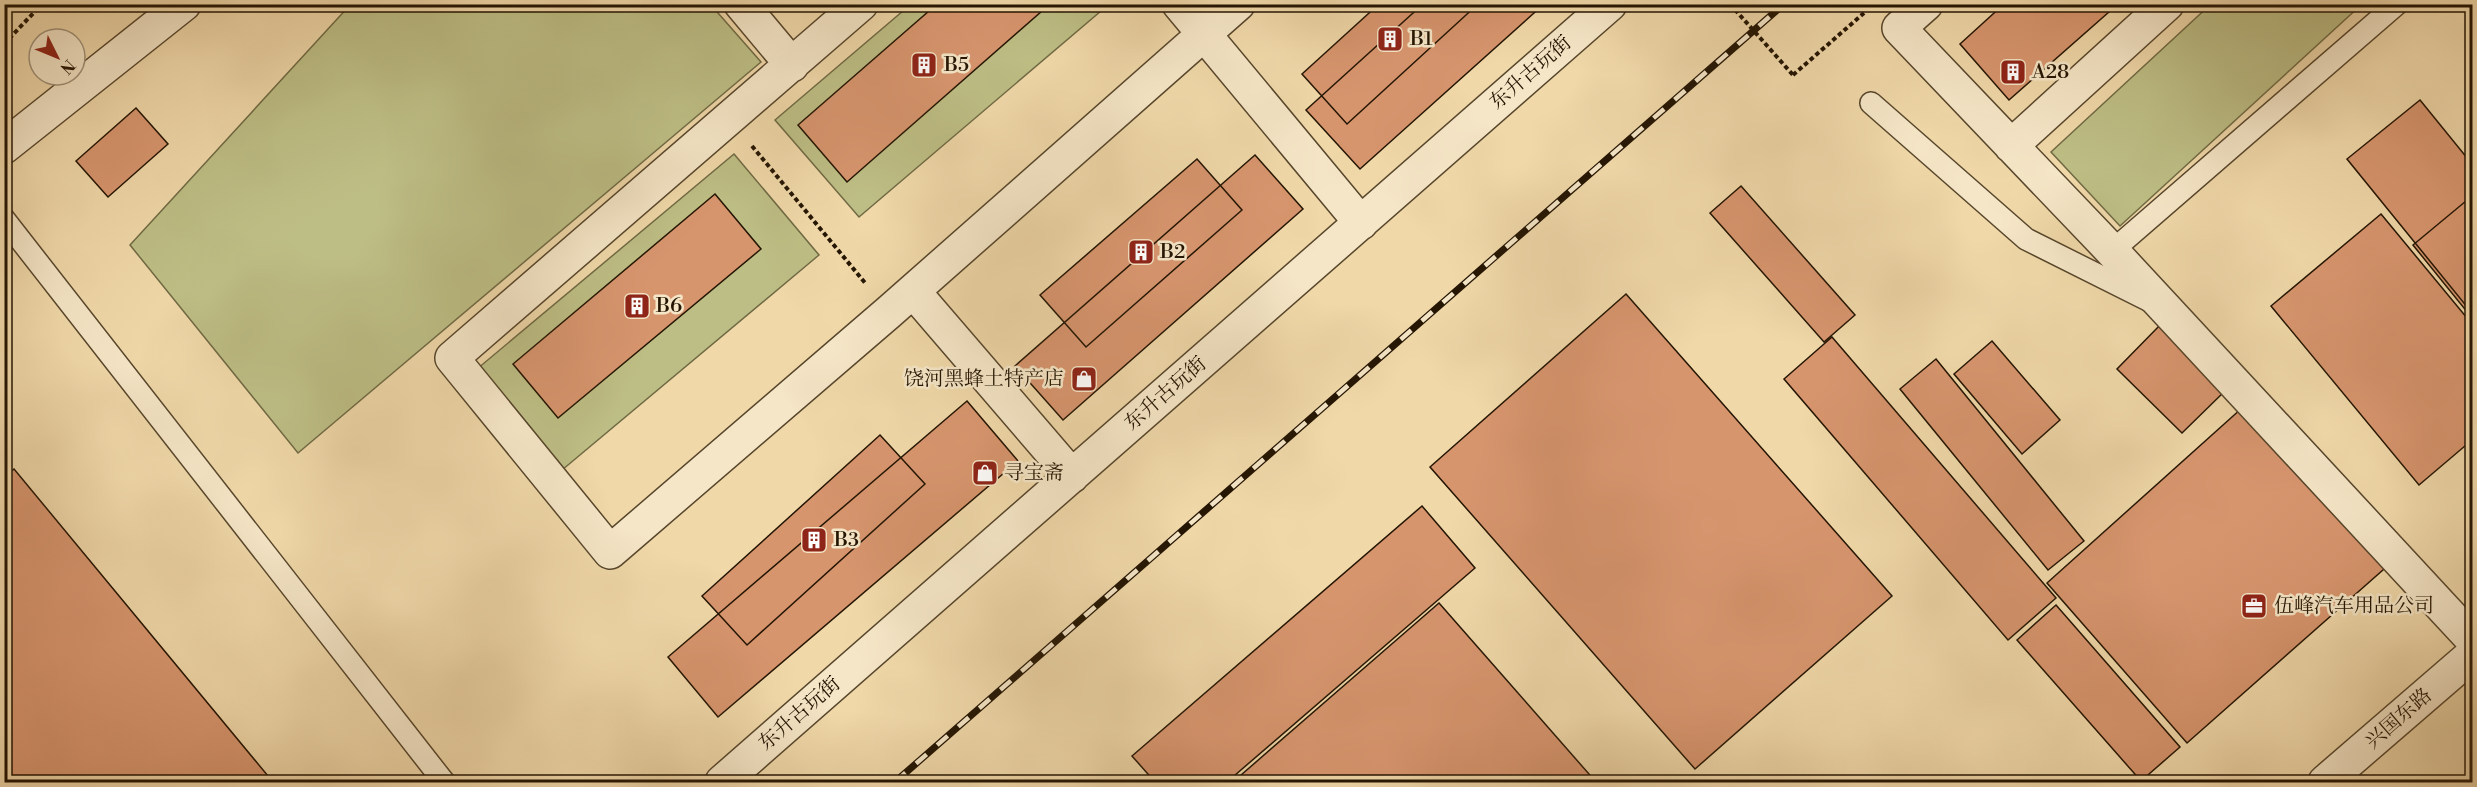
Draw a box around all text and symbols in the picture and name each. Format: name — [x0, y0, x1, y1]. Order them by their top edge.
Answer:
building icon: B1 — [1375, 24, 1405, 54]
north arrow — [27, 27, 87, 87]
place label: B1 — [1409, 27, 1433, 52]
street label: 东升古玩街 — [1485, 31, 1577, 115]
building icon: B5 — [909, 50, 939, 80]
place label: B5 — [943, 53, 969, 78]
text: N — [55, 55, 79, 78]
building icon: A28 — [1998, 57, 2028, 87]
place label: A28 — [2031, 60, 2069, 85]
building icon: B2 — [1126, 237, 1156, 267]
place label: B2 — [1159, 240, 1185, 265]
building icon: B6 — [622, 291, 652, 321]
place label: B6 — [655, 294, 682, 319]
street label: 东升古玩街 — [1120, 352, 1212, 436]
shop icon: 饶河黑蜂土特产店 — [1069, 364, 1099, 394]
place label: 饶河黑蜂土特产店 — [904, 367, 1064, 392]
shop icon: 寻宝斋 — [970, 458, 1000, 488]
place label: 寻宝斋 — [1004, 461, 1064, 486]
building icon: B3 — [799, 525, 829, 555]
place label: B3 — [833, 528, 859, 553]
office icon: 伍峰汽车用品公司 — [2239, 591, 2269, 621]
place label: 伍峰汽车用品公司 — [2274, 594, 2434, 619]
street label: 东升古玩街 — [754, 672, 846, 756]
street label: 兴国东路 — [2361, 683, 2437, 755]

